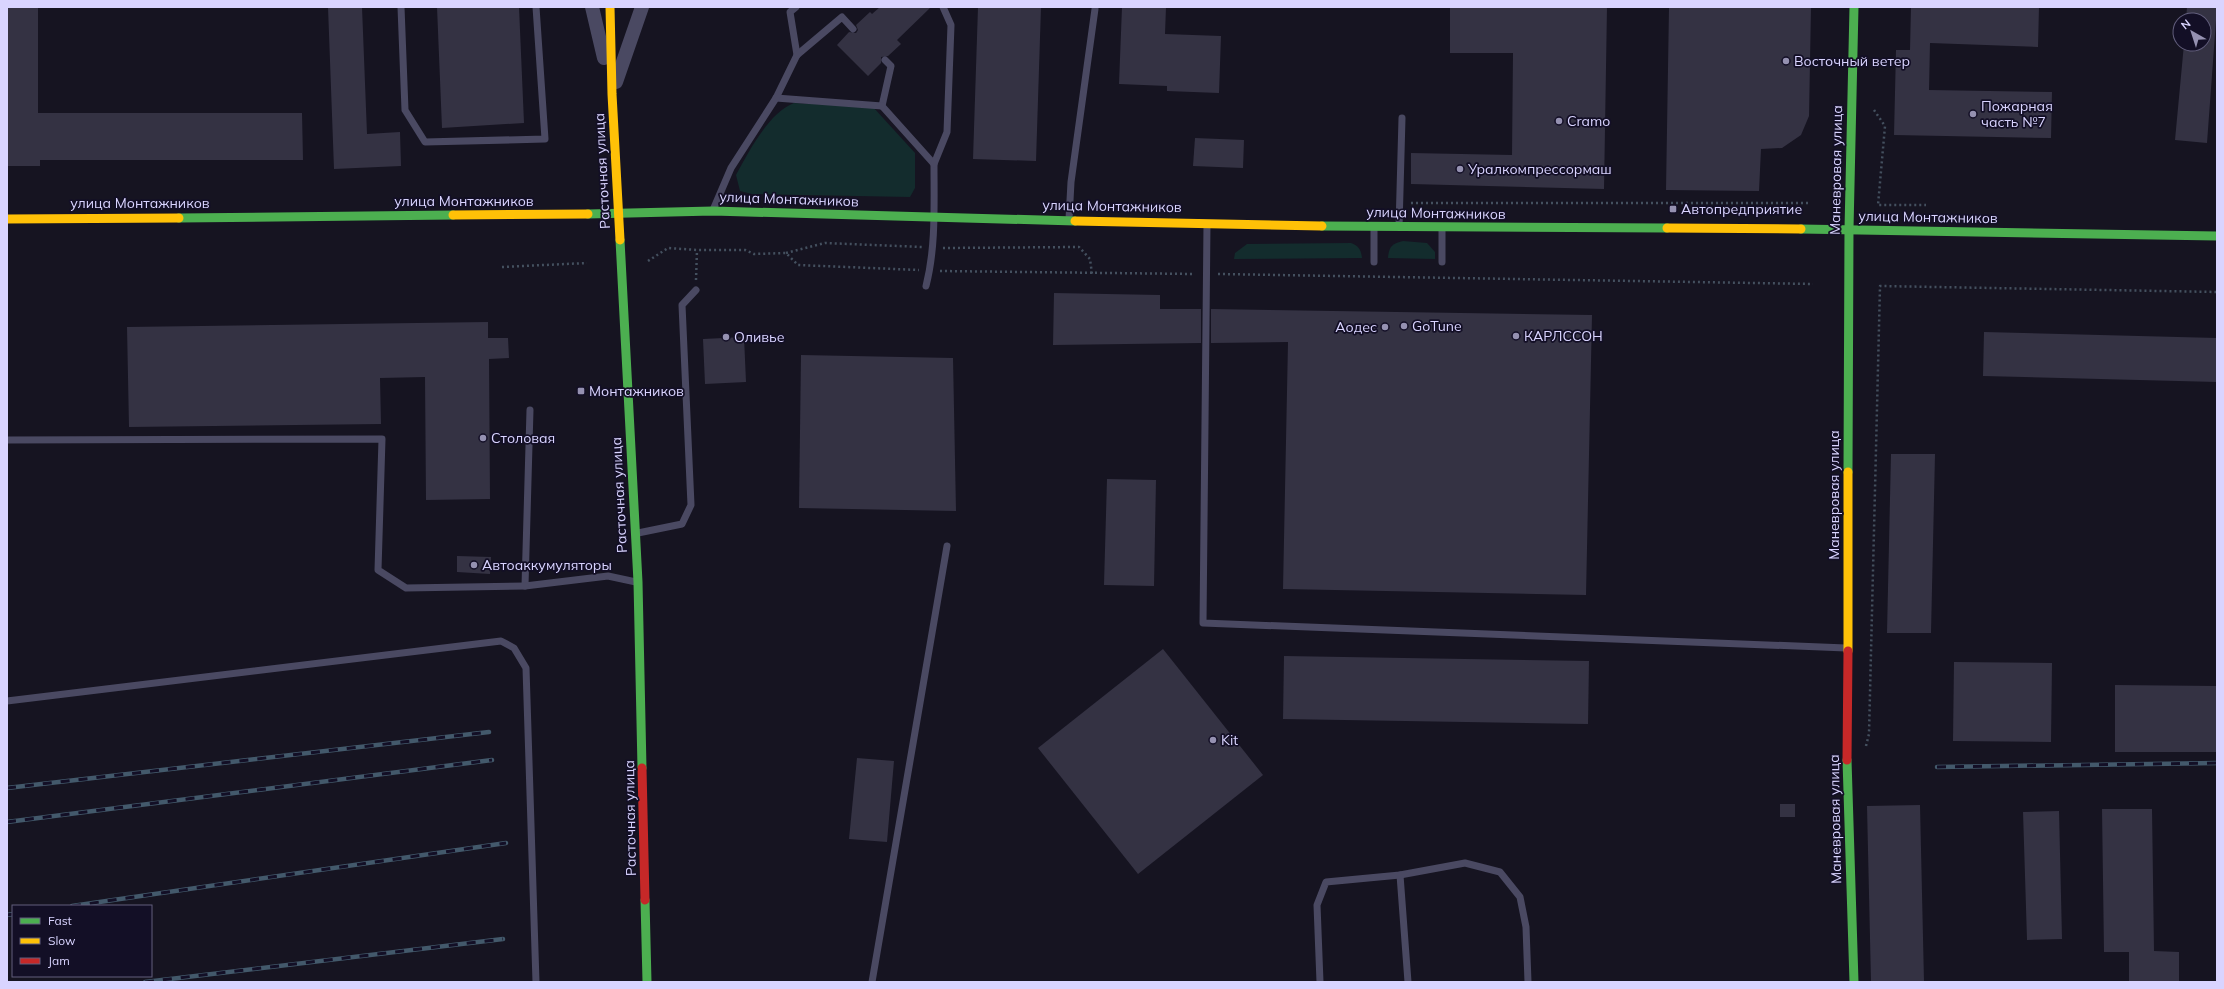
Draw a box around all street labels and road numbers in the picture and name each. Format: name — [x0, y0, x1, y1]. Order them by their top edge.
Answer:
street label: Маневровая улица — [1826, 105, 1846, 235]
street label: Расточная улица — [590, 113, 614, 229]
street label: улица Монтажников — [719, 188, 859, 210]
street label: улица Монтажников — [394, 192, 534, 210]
street label: улица Монтажников — [70, 194, 210, 212]
street label: улица Монтажников — [1042, 196, 1182, 216]
street label: улица Монтажников — [1366, 203, 1506, 223]
street label: улица Монтажников — [1858, 207, 1998, 227]
street label: Маневровая улица — [1825, 430, 1843, 560]
street label: Расточная улица — [607, 437, 631, 553]
street label: Маневровая улица — [1825, 754, 1845, 884]
street label: Расточная улица — [620, 760, 640, 876]

